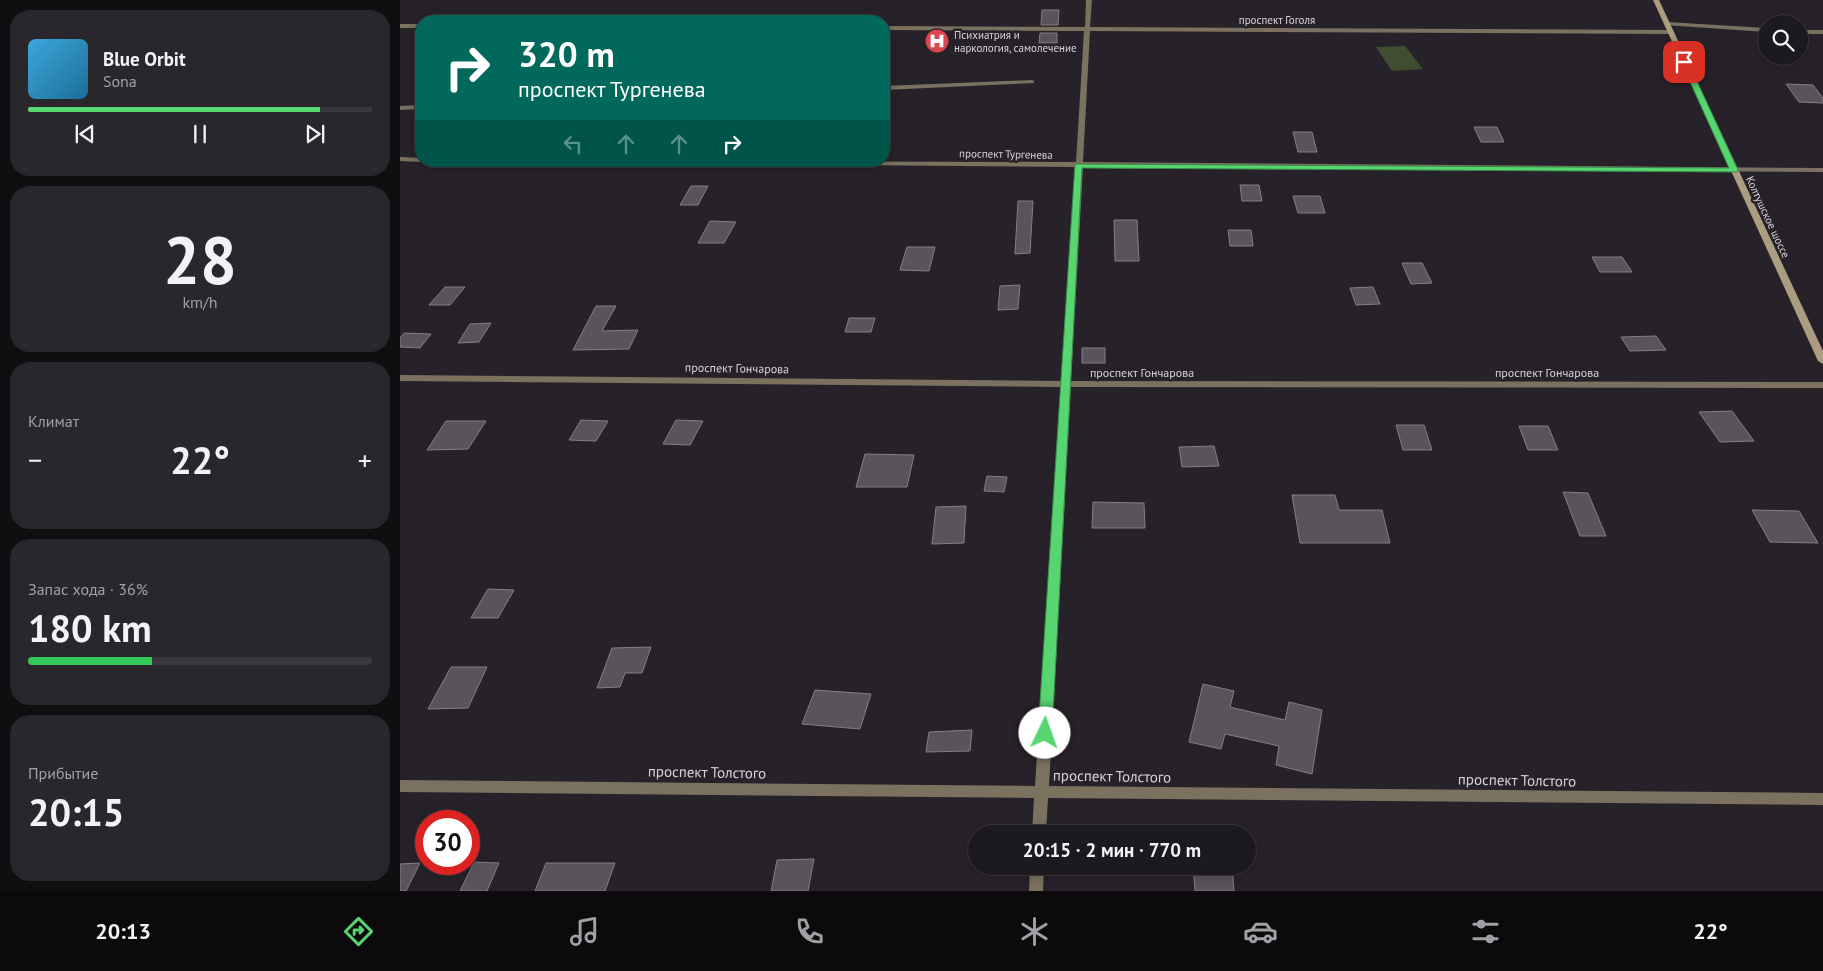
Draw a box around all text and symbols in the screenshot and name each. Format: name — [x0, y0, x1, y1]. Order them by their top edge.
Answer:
street label: проспект Гоголя — [1239, 13, 1315, 27]
map controls — [1758, 15, 1808, 65]
button: search — [1758, 15, 1808, 65]
hospital icon: Психиатрия и наркология, самолечение — [924, 28, 950, 54]
place label: Психиатрия и наркология, самолечение — [954, 28, 1077, 55]
text: 320 m — [518, 31, 615, 77]
icon: right — [435, 35, 500, 100]
pin — [1663, 41, 1705, 83]
text: Blue Orbit — [103, 47, 186, 71]
icon: arrive — [1670, 48, 1698, 76]
text: Sona — [103, 71, 137, 91]
text: проспект Тургенева — [518, 75, 706, 103]
icon: previous — [71, 120, 99, 148]
icon: pause — [186, 120, 214, 148]
icon: next — [301, 120, 329, 148]
icon: left — [559, 130, 587, 158]
icon: ahead — [612, 130, 640, 158]
icon: ahead — [665, 130, 693, 158]
icon: right — [718, 130, 746, 158]
street label: проспект Тургенева — [959, 146, 1053, 162]
street label: Колтушское шоссе — [1743, 174, 1793, 260]
text: 28 — [163, 217, 237, 301]
text: km/h — [182, 292, 218, 312]
street label: проспект Гончарова — [685, 360, 789, 376]
street label: проспект Гончарова — [1090, 365, 1194, 380]
street label: проспект Гончарова — [1495, 365, 1599, 380]
text: Климат — [28, 411, 79, 431]
text: 22° — [170, 435, 230, 484]
text: − — [28, 441, 42, 478]
text: + — [358, 441, 372, 478]
text: Запас хода · 36% — [28, 579, 148, 599]
text: 180 km — [28, 603, 152, 652]
position arrow — [1018, 706, 1070, 758]
street label: проспект Толстого — [648, 761, 766, 783]
text: Прибытие — [28, 763, 98, 783]
street label: проспект Толстого — [1053, 765, 1171, 787]
street label: проспект Толстого — [1458, 769, 1576, 791]
text: 20:15 — [28, 787, 124, 836]
speed limit sign: 30 — [415, 810, 480, 875]
text: 20:15 · 2 мин · 770 m — [1023, 838, 1201, 862]
icon: directions — [341, 914, 376, 949]
icon: music — [567, 914, 602, 949]
icon: phone — [792, 914, 827, 949]
icon: climate — [1017, 914, 1052, 949]
icon: car — [1243, 914, 1278, 949]
icon: filters — [1468, 914, 1503, 949]
text: 20:13 — [95, 917, 151, 945]
text: 22° — [1693, 917, 1728, 945]

